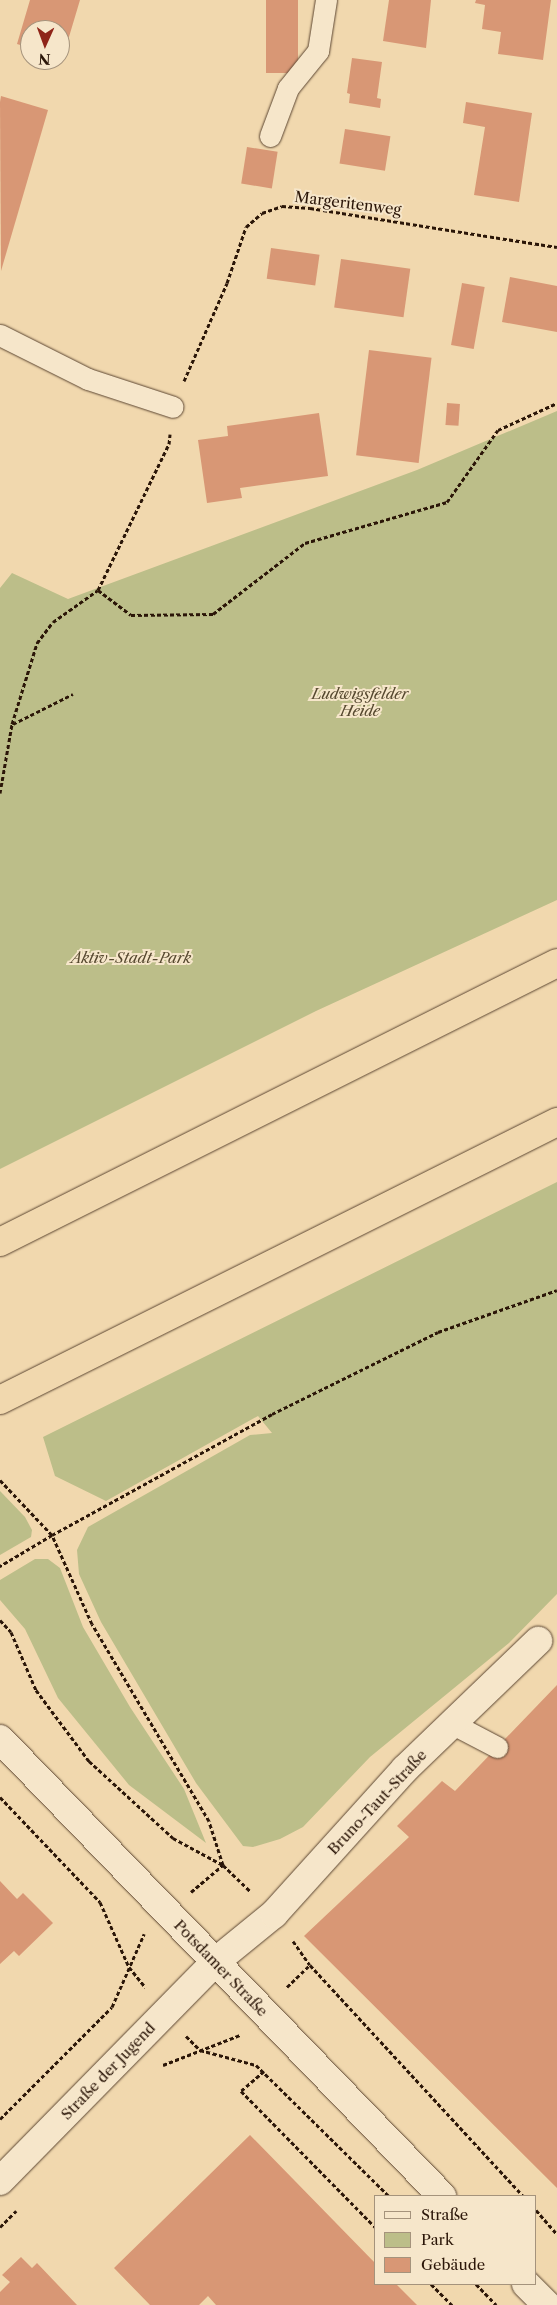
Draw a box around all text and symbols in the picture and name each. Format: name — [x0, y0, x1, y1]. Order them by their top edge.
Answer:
north arrow — [20, 20, 70, 70]
text: N — [38, 50, 51, 68]
street label: Margeritenweg — [294, 188, 402, 218]
park label: Ludwigsfelder Heide — [311, 684, 409, 719]
park label: Aktiv-Stadt-Park — [71, 949, 191, 967]
street label: Bruno-Taut-Straße — [324, 1746, 430, 1858]
street label: Potsdamer Straße — [170, 1916, 272, 2020]
street label: Straße der Jugend — [57, 2019, 159, 2123]
legend — [374, 2195, 537, 2285]
text: Straße — [421, 2205, 468, 2224]
text: Park — [421, 2230, 454, 2249]
text: Gebäude — [421, 2255, 485, 2274]

